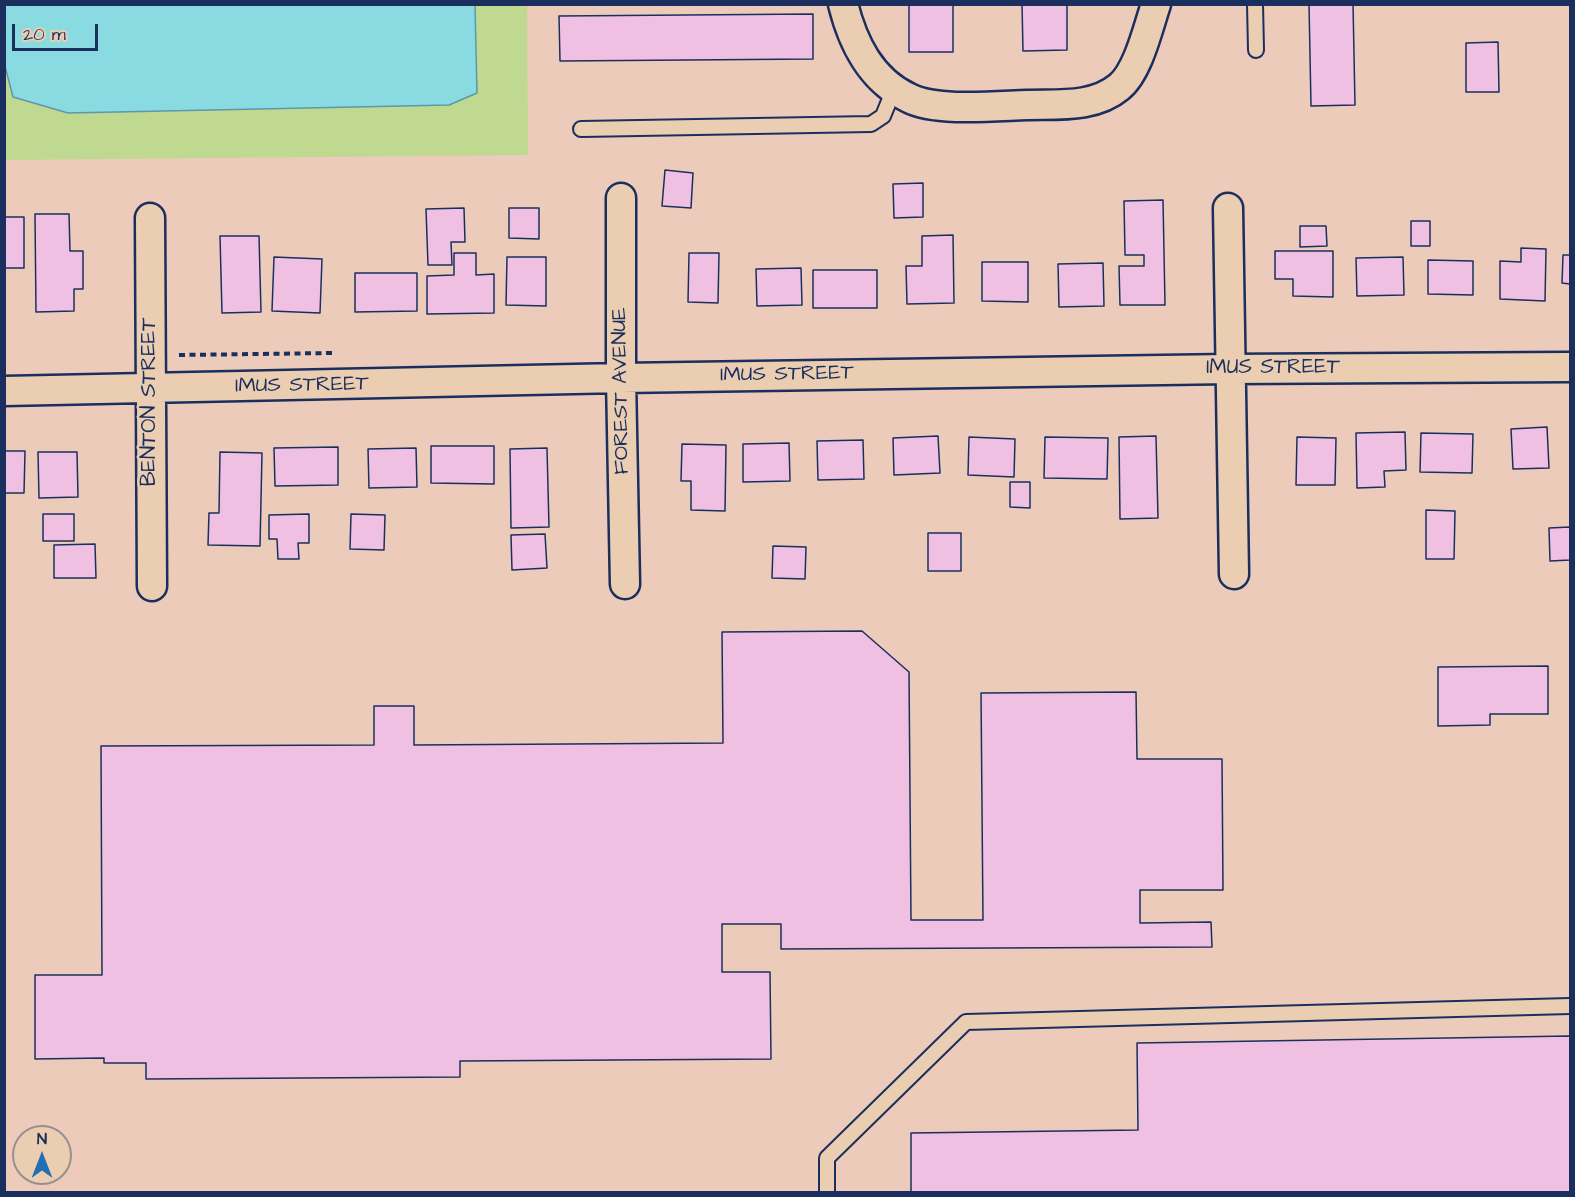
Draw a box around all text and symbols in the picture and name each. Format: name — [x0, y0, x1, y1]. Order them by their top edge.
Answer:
scale bar — [15, 12, 100, 50]
text: 20 m — [23, 22, 66, 47]
street label: FOREST AVENUE — [608, 307, 636, 475]
street label: BENTON STREET — [138, 318, 164, 486]
street label: IMUS STREET — [1206, 356, 1340, 382]
street label: IMUS STREET — [720, 361, 854, 389]
street label: IMUS STREET — [235, 372, 369, 400]
north arrow — [12, 1125, 72, 1185]
text: N — [37, 1128, 47, 1150]

